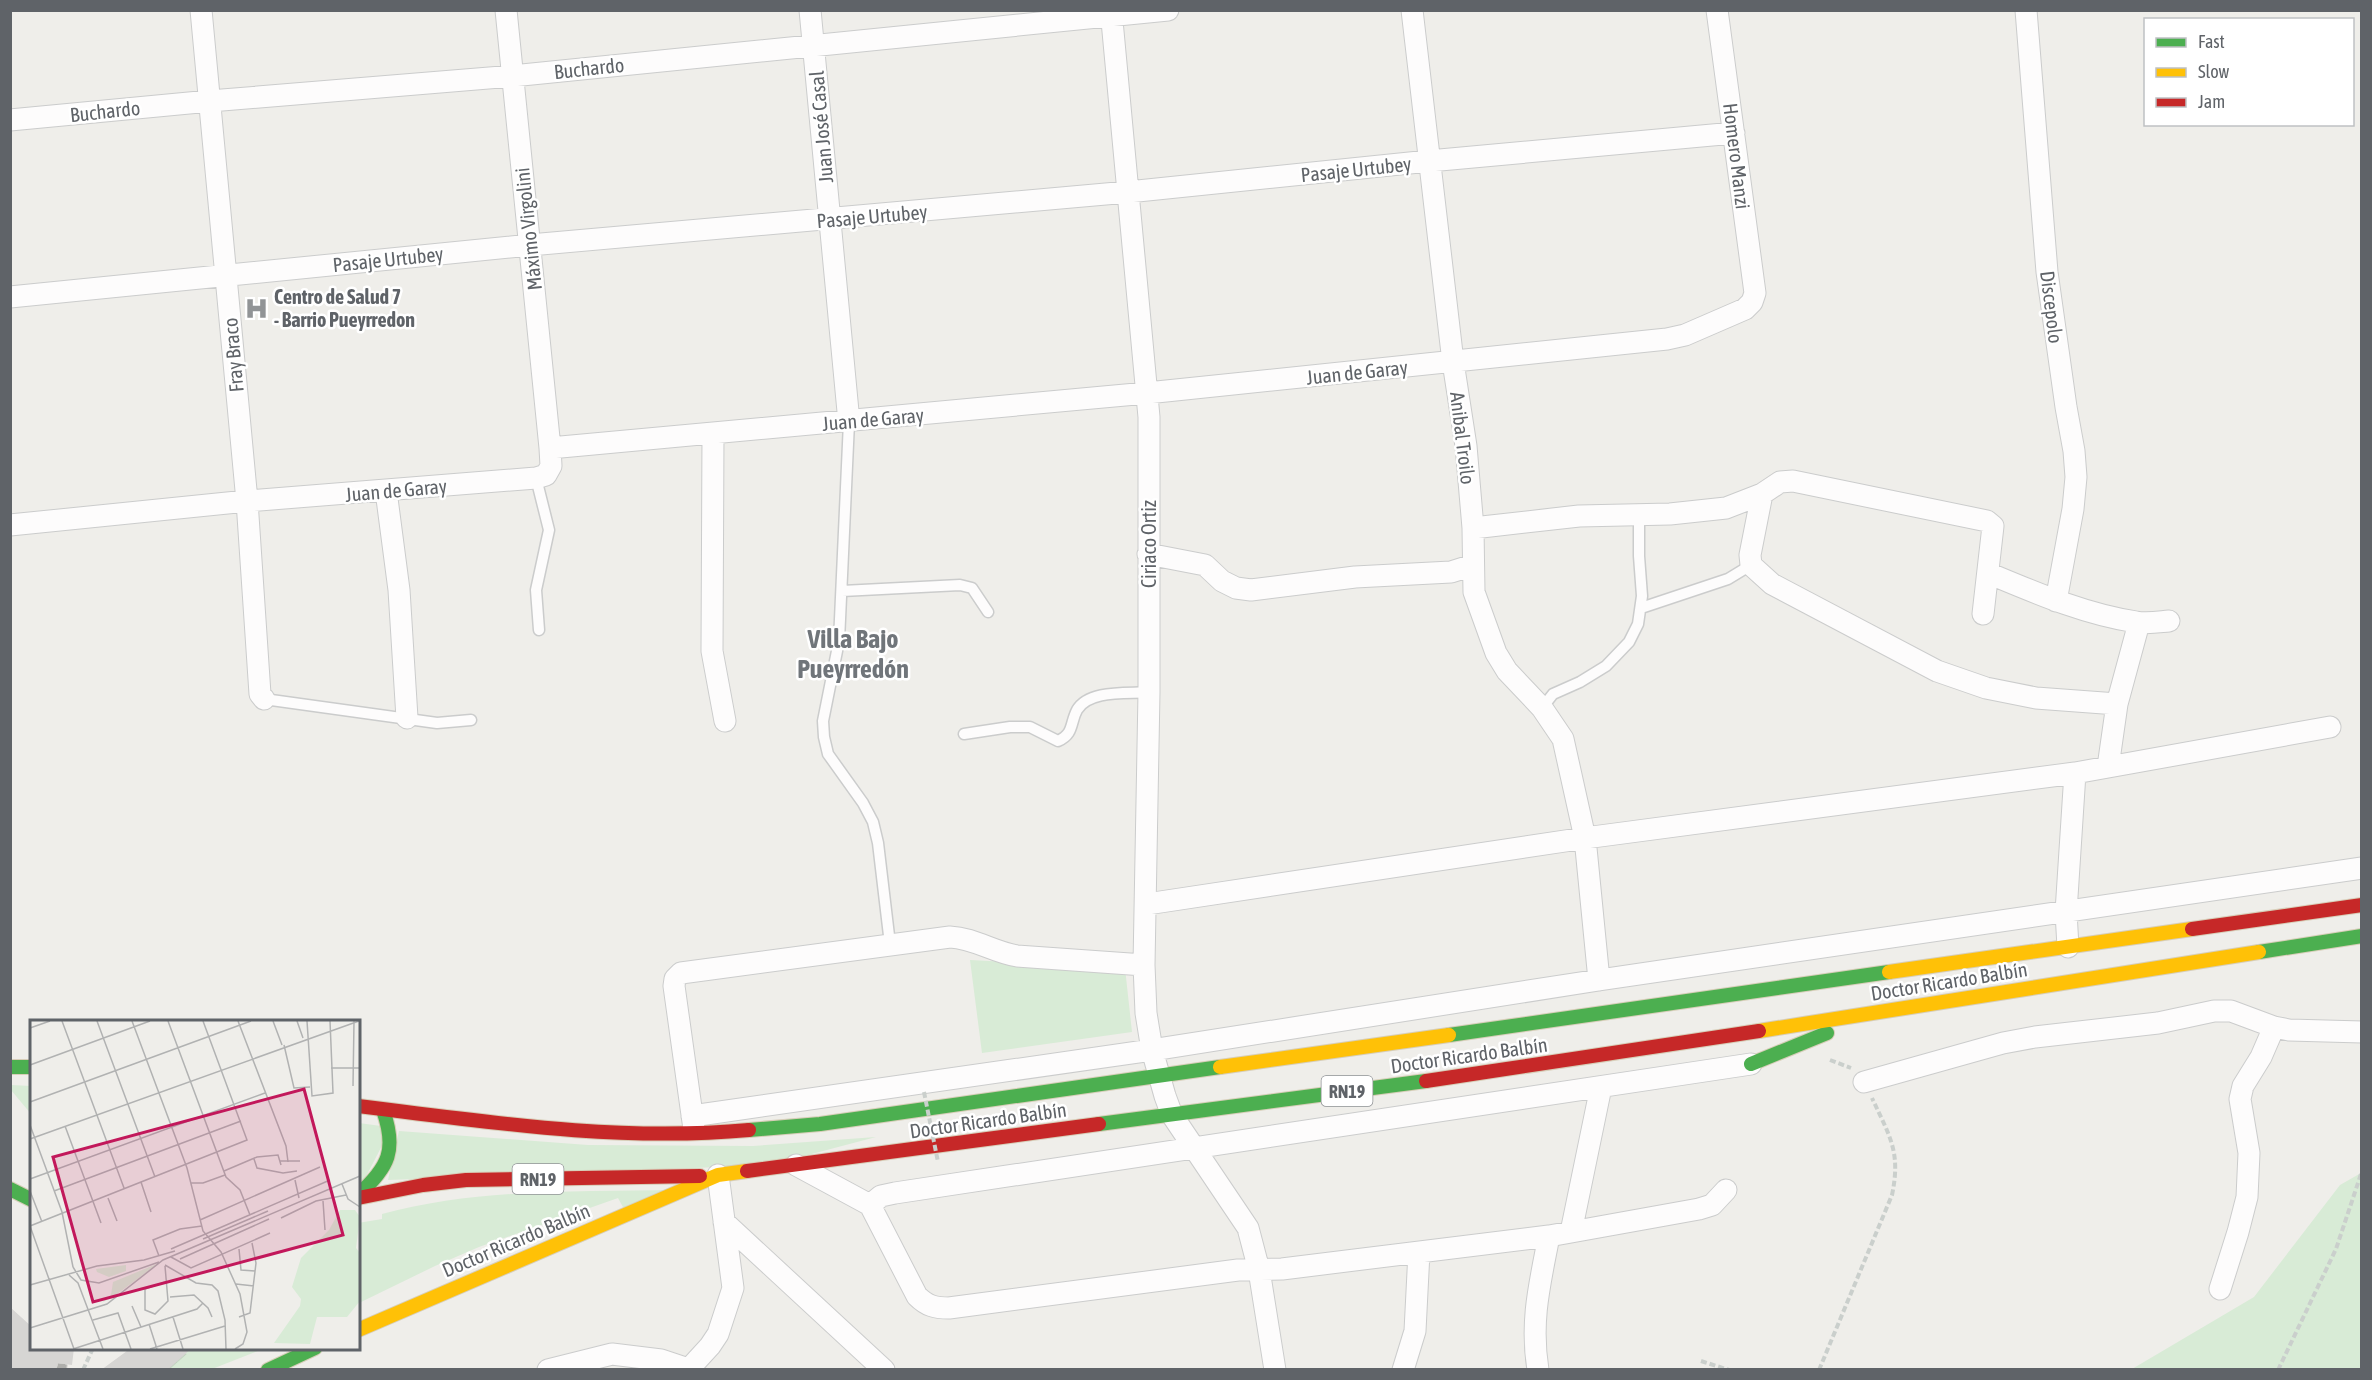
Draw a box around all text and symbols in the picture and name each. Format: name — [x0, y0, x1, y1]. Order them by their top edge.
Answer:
legend — [2144, 18, 2354, 126]
text: Fast — [2198, 31, 2225, 52]
street label: Buchardo — [553, 53, 625, 83]
text: Slow — [2198, 61, 2229, 82]
street label: Juan José Casal — [805, 69, 837, 184]
text: Jam — [2198, 91, 2225, 112]
street label: Buchardo — [69, 96, 141, 126]
street label: Homero Manzi — [1719, 102, 1755, 210]
street label: Pasaje Urtubey — [1300, 152, 1412, 186]
street label: Máximo Virgolini — [510, 166, 546, 292]
street label: Pasaje Urtubey — [816, 200, 928, 232]
street label: Pasaje Urtubey — [332, 242, 444, 276]
street label: Discepolo — [2036, 270, 2068, 344]
place label: Centro de Salud 7 - Barrio Pueyrredon — [274, 285, 415, 331]
hospital icon: Centro de Salud 7 - Barrio Pueyrredon — [243, 295, 269, 321]
street label: Fray Braco — [218, 317, 248, 393]
street label: Juan de Garay — [1305, 355, 1409, 389]
street label: Anibal Troilo — [1446, 390, 1480, 486]
street label: Juan de Garay — [821, 403, 925, 435]
street label: Juan de Garay — [344, 474, 448, 506]
street label: Ciriaco Ortiz — [1137, 500, 1160, 588]
district label: Villa Bajo Pueyrredón — [797, 624, 909, 684]
street label: Doctor Ricardo Balbín — [1869, 957, 2029, 1005]
inset map — [30, 1020, 360, 1350]
street label: Doctor Ricardo Balbín — [1389, 1033, 1549, 1077]
road number: RN19 — [1322, 1076, 1372, 1106]
street label: Doctor Ricardo Balbín — [908, 1098, 1068, 1142]
road number: RN19 — [512, 1164, 564, 1194]
street label: Doctor Ricardo Balbín — [439, 1198, 593, 1282]

